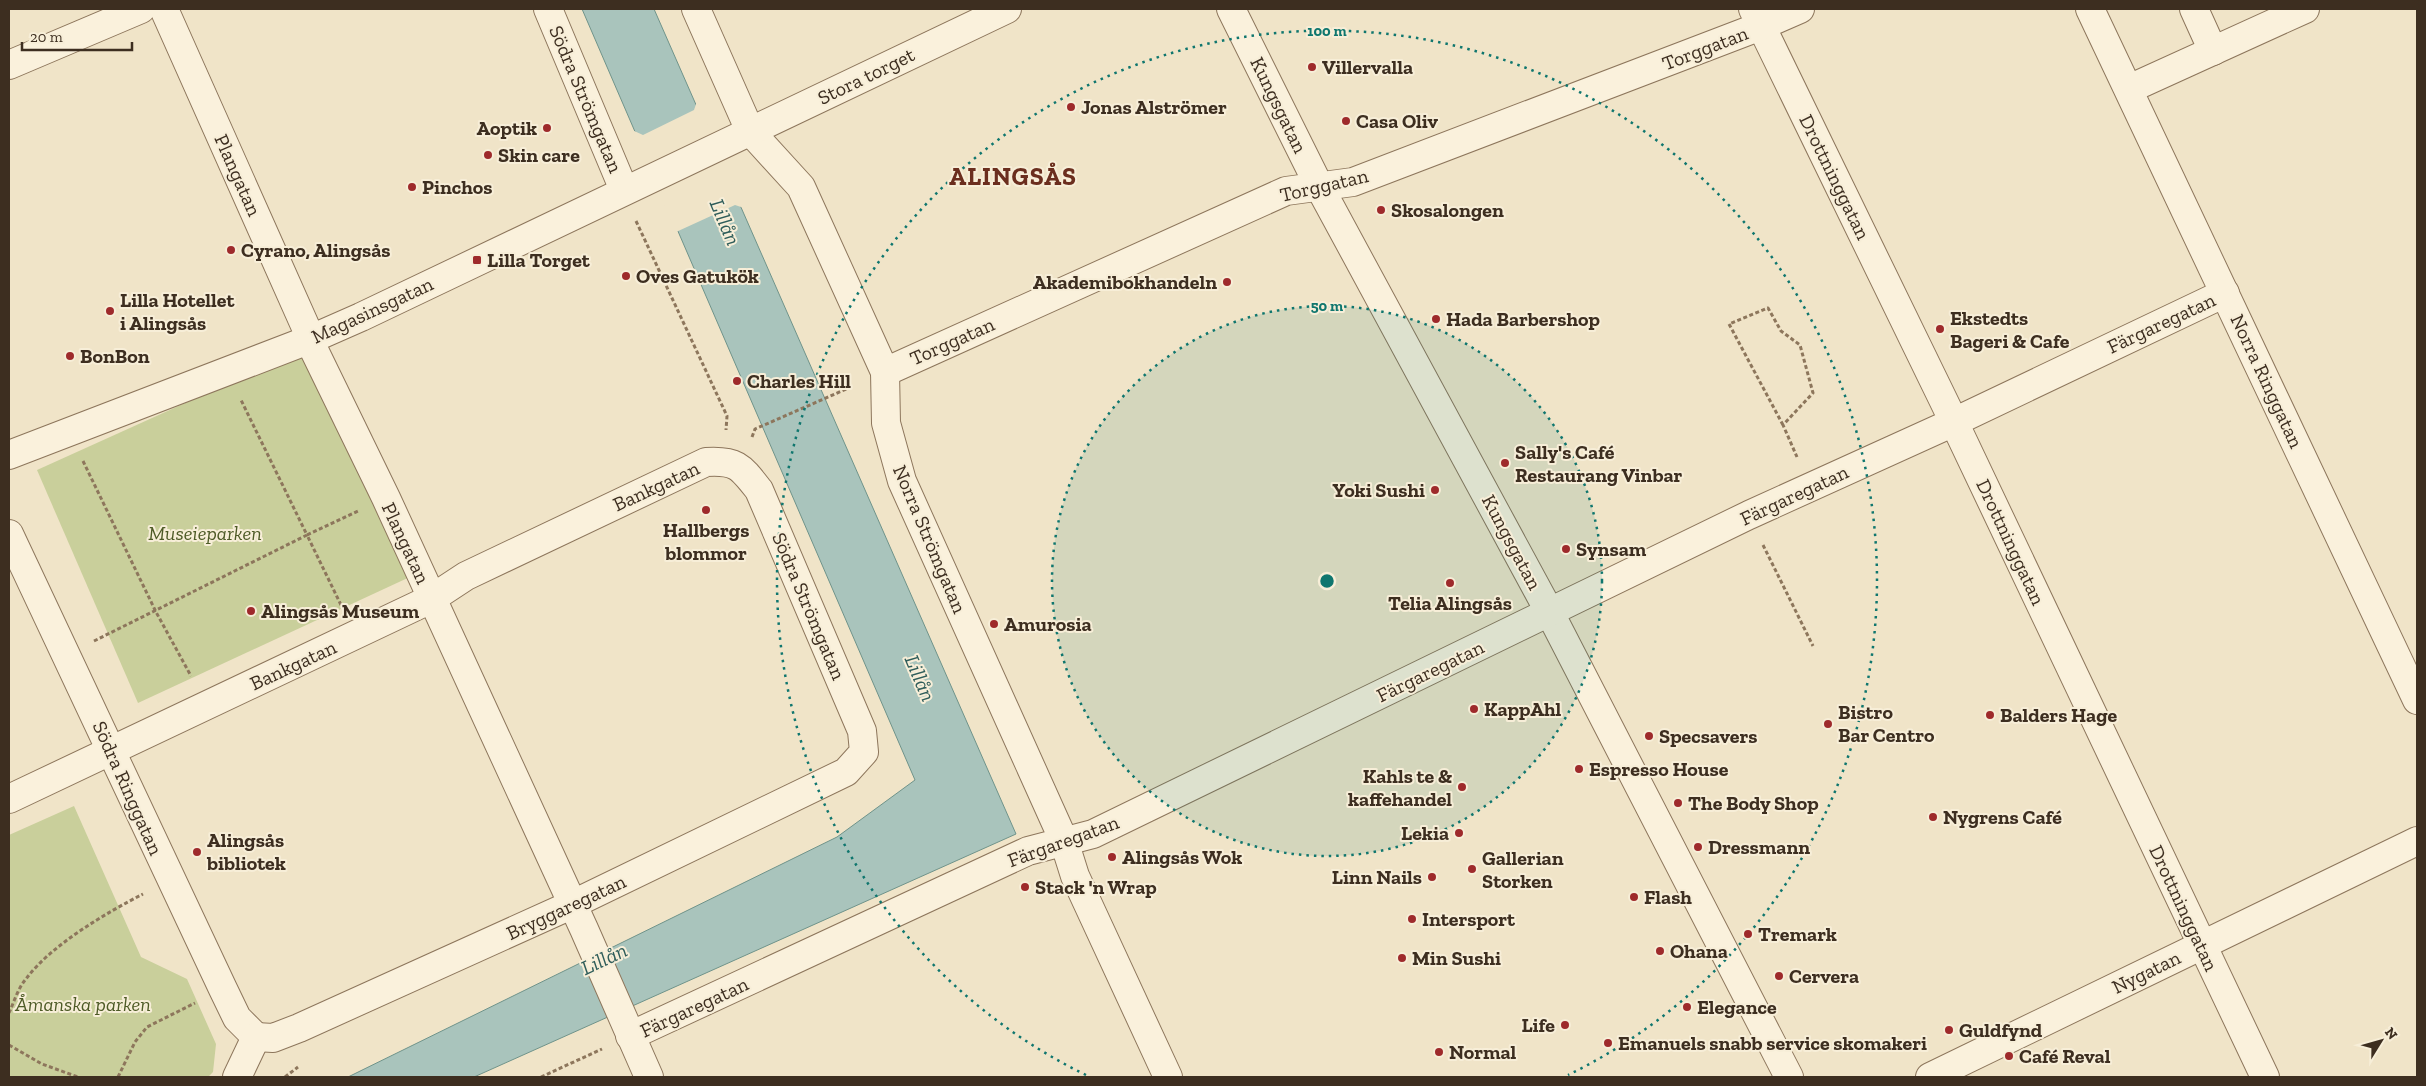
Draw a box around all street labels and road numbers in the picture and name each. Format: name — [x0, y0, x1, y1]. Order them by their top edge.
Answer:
street label: Torggatan — [1659, 20, 1752, 75]
street label: Södra Strömgatan — [544, 22, 628, 177]
street label: Stora torget — [814, 42, 919, 110]
street label: Kungsgatan — [1245, 53, 1313, 158]
street label: Drottninggatan — [1794, 111, 1876, 244]
street label: Plangatan — [209, 130, 267, 220]
street label: Torggatan — [1277, 163, 1371, 207]
street label: Magasinsgatan — [307, 271, 437, 349]
street label: Färgaregatan — [2103, 287, 2219, 359]
street label: Norra Ringgatan — [2225, 310, 2309, 452]
street label: Torggatan — [906, 312, 998, 370]
street label: Bankgatan — [609, 455, 703, 516]
street label: Färgaregatan — [1736, 459, 1852, 531]
street label: Norra Strömgatan — [888, 461, 972, 617]
street label: Drottninggatan — [1971, 475, 2051, 609]
street label: Kungsgatan — [1477, 490, 1547, 594]
street label: Plangatan — [377, 498, 436, 588]
street label: Södra Strömgatan — [767, 529, 851, 684]
street label: Bankgatan — [246, 634, 340, 695]
street label: Färgaregatan — [1372, 634, 1488, 707]
street label: Södra Ringgatan — [88, 717, 168, 859]
street label: Färgaregatan — [1004, 810, 1122, 872]
street label: Drottninggatan — [2144, 841, 2224, 975]
street label: Bryggaregatan — [502, 869, 630, 945]
street label: Nygatan — [2108, 945, 2185, 999]
street label: Färgaregatan — [636, 971, 752, 1043]

